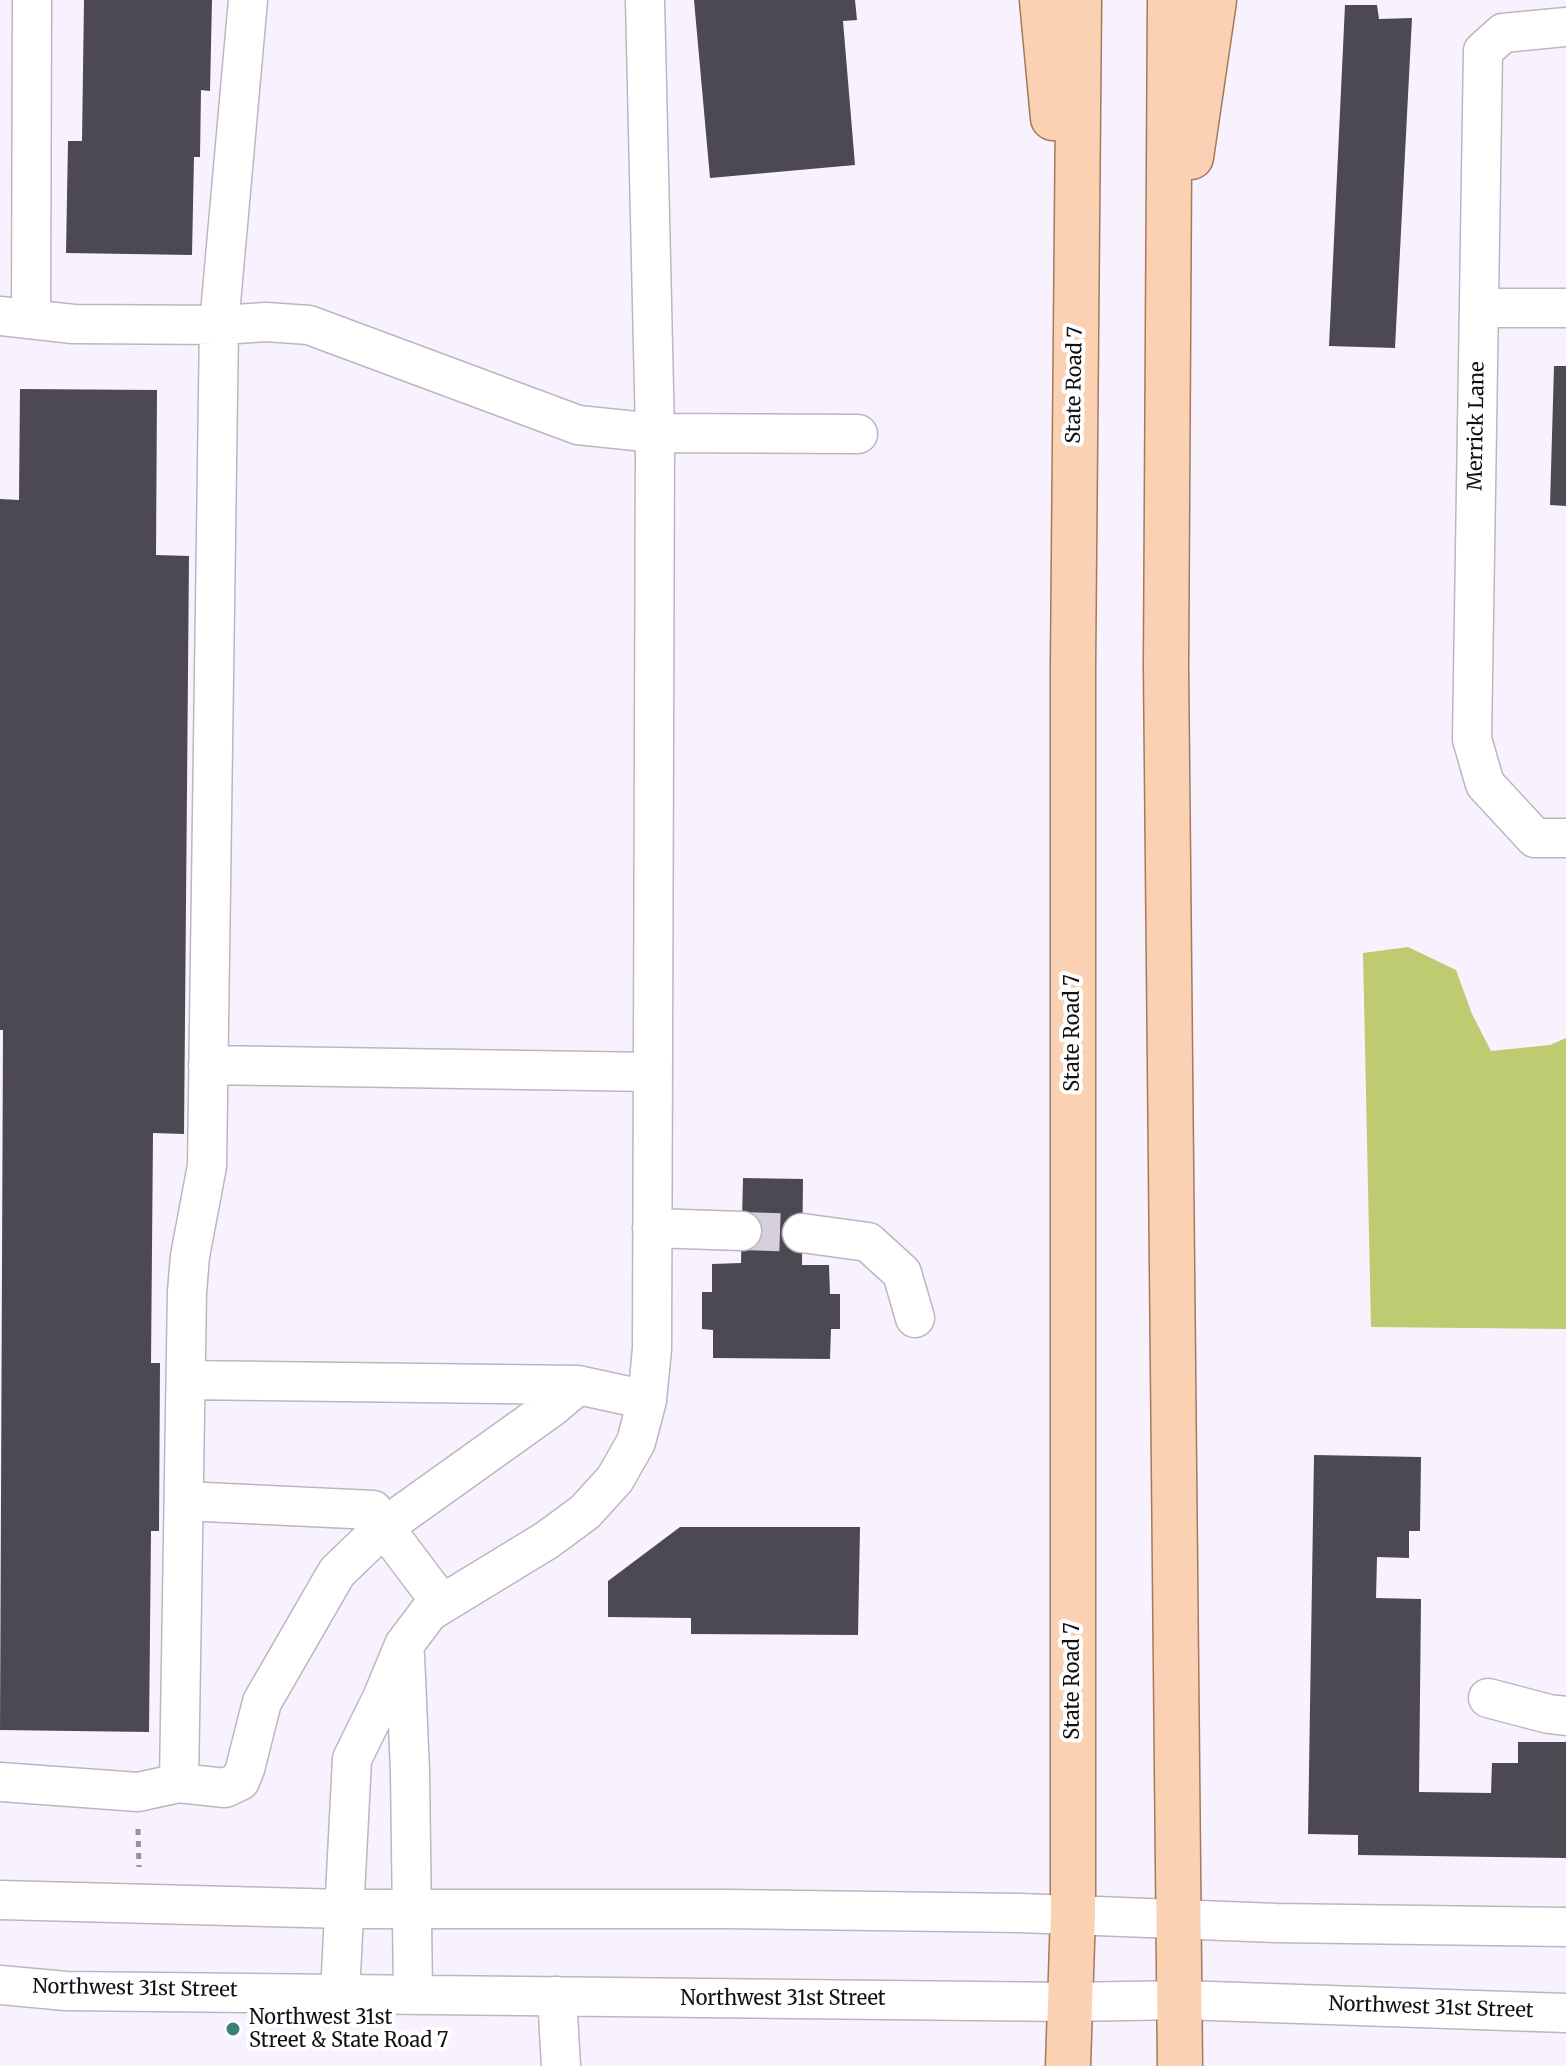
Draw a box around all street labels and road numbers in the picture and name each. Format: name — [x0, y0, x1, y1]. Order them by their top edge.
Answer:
street label: State Road 7 — [1062, 326, 1088, 444]
street label: Merrick Lane — [1464, 361, 1490, 491]
street label: State Road 7 — [1061, 974, 1085, 1092]
street label: State Road 7 — [1061, 1622, 1085, 1740]
street label: Northwest 31st Street — [32, 1975, 238, 2003]
street label: Northwest 31st Street — [680, 1987, 886, 2011]
street label: Northwest 31st Street — [1328, 1992, 1534, 2024]

